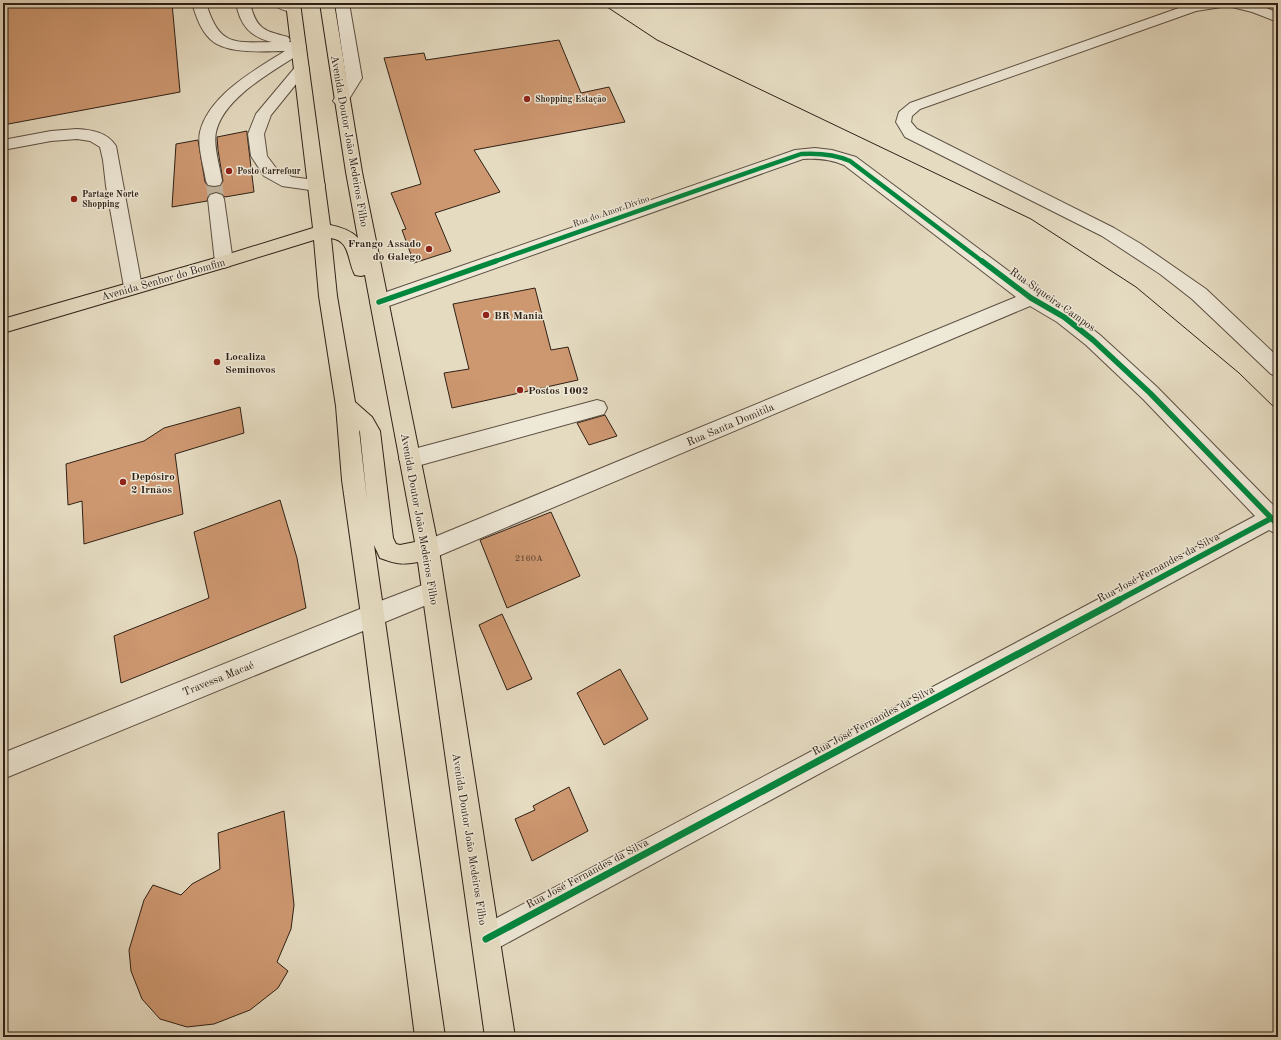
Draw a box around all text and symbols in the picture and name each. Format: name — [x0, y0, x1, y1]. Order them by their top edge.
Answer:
street label: Avenida Doutor João Medeiros Filho — [328, 55, 369, 228]
marker: Shopping Estação — [522, 94, 532, 104]
place label: Shopping Estação — [535, 95, 607, 104]
marker: Posto Carrefour — [224, 166, 234, 176]
place label: Posto Carrefour — [237, 167, 301, 176]
place label: Partage Norte Shopping — [82, 190, 139, 209]
marker: Partage Norte Shopping — [69, 194, 79, 204]
street label: Rua do Amor Divino — [572, 194, 651, 229]
place label: Frango Assado do Galego — [348, 239, 421, 263]
marker: Frango Assado do Galego — [424, 244, 434, 254]
street label: Avenida Senhor do Bomfim — [100, 257, 227, 303]
street label: Rua Siqueira Campos — [1007, 266, 1097, 334]
marker: BR Mania — [481, 310, 491, 320]
place label: BR Mania — [494, 311, 544, 322]
place label: Localiza Seminovos — [225, 352, 276, 376]
marker: Localiza Seminovos — [212, 357, 222, 367]
marker: Postos 1002 — [515, 385, 525, 395]
place label: Postos 1002 — [528, 386, 588, 397]
street label: Rua Santa Domitila — [685, 402, 776, 449]
street label: Avenida Doutor João Medeiros Filho — [398, 433, 439, 606]
place label: Depósiro 2 Irnãos — [131, 472, 175, 496]
marker: Depósiro 2 Irnãos — [118, 477, 128, 487]
street label: Rua José Fernandes da Silva — [1096, 531, 1222, 605]
house number: 2160A — [515, 554, 543, 563]
street label: Travessa Macaé — [181, 660, 256, 699]
street label: Rua José Fernandes da Silva — [811, 684, 937, 758]
street label: Avenida Doutor João Medeiros Filho — [449, 752, 488, 926]
street label: Rua José Fernandes da Silva — [525, 837, 651, 911]

